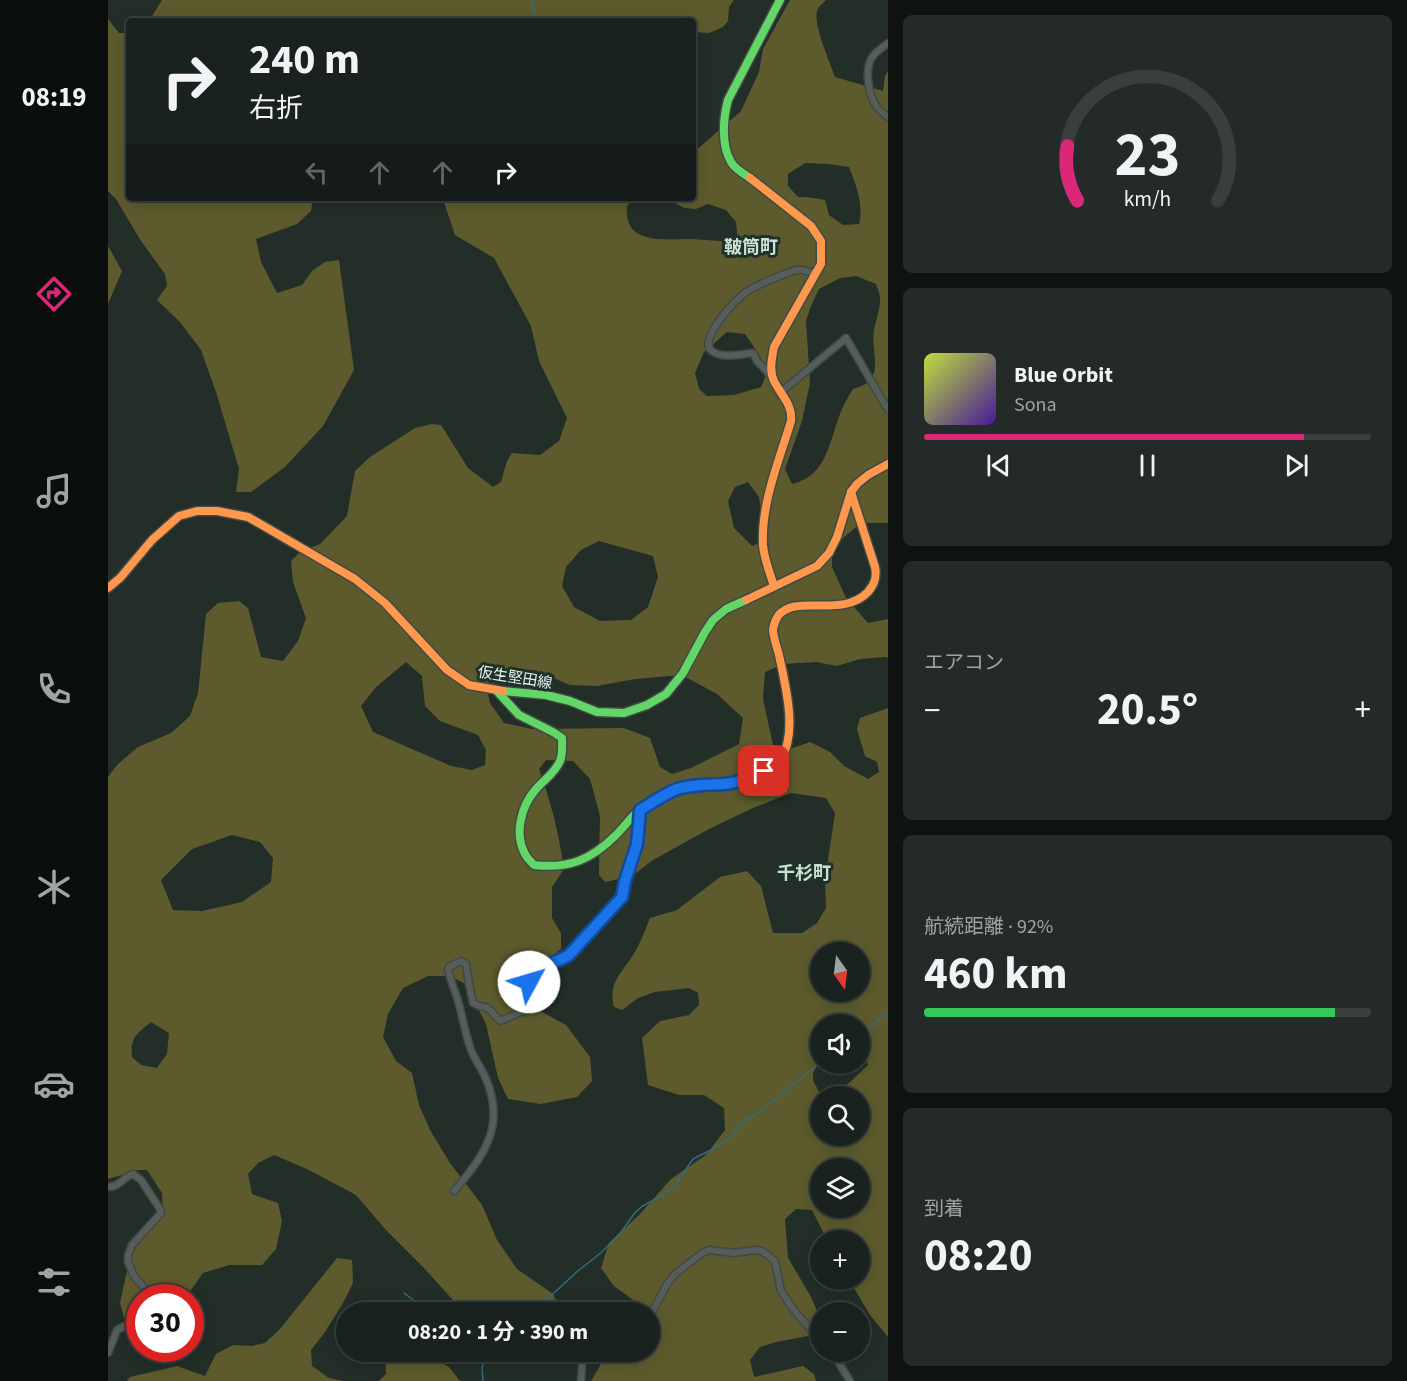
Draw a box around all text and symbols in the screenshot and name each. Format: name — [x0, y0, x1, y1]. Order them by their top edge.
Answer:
text: 240 m — [249, 30, 360, 90]
icon: right — [150, 42, 228, 120]
text: 08:19 — [21, 78, 87, 117]
text: 右折 — [249, 89, 303, 128]
text: 23 — [1115, 111, 1180, 200]
icon: left — [300, 156, 333, 189]
icon: ahead — [363, 156, 396, 189]
icon: ahead — [426, 156, 459, 189]
icon: right — [489, 156, 522, 189]
text: km/h — [1124, 184, 1171, 215]
district label: 鞁筒町 — [724, 235, 778, 260]
icon: directions — [33, 273, 75, 315]
text: Blue Orbit — [1014, 359, 1113, 391]
text: Sona — [1014, 391, 1057, 419]
icon: previous — [982, 449, 1015, 482]
icon: pause — [1131, 449, 1164, 482]
icon: next — [1280, 449, 1313, 482]
icon: music — [33, 470, 75, 512]
text: エアコン — [924, 649, 1004, 677]
street label: 仮生堅田線 — [476, 662, 554, 694]
icon: phone — [33, 668, 75, 710]
text: 20.5° — [1097, 678, 1198, 742]
text: − — [924, 687, 940, 734]
text: + — [1355, 687, 1371, 734]
pin — [738, 745, 789, 796]
icon: arrive — [747, 754, 780, 787]
district label: 千杉町 — [777, 861, 831, 886]
icon: climate — [33, 866, 75, 908]
text: 航続距離 · 92% — [924, 913, 1053, 941]
north arrow — [810, 942, 870, 1002]
map controls — [810, 942, 870, 1362]
text: 460 km — [924, 942, 1068, 1006]
position arrow — [497, 950, 561, 1014]
button: sound — [810, 1014, 870, 1074]
icon: car — [33, 1063, 75, 1105]
button: search — [810, 1086, 870, 1146]
button: layers — [810, 1158, 870, 1218]
text: 到着 — [924, 1195, 964, 1223]
text: 08:20 — [924, 1224, 1033, 1288]
button: + — [810, 1230, 870, 1290]
icon: filters — [33, 1261, 75, 1303]
speed limit sign: 30 — [126, 1284, 204, 1362]
button: − — [810, 1302, 870, 1362]
text: 08:20 · 1 分 · 390 m — [408, 1316, 588, 1348]

